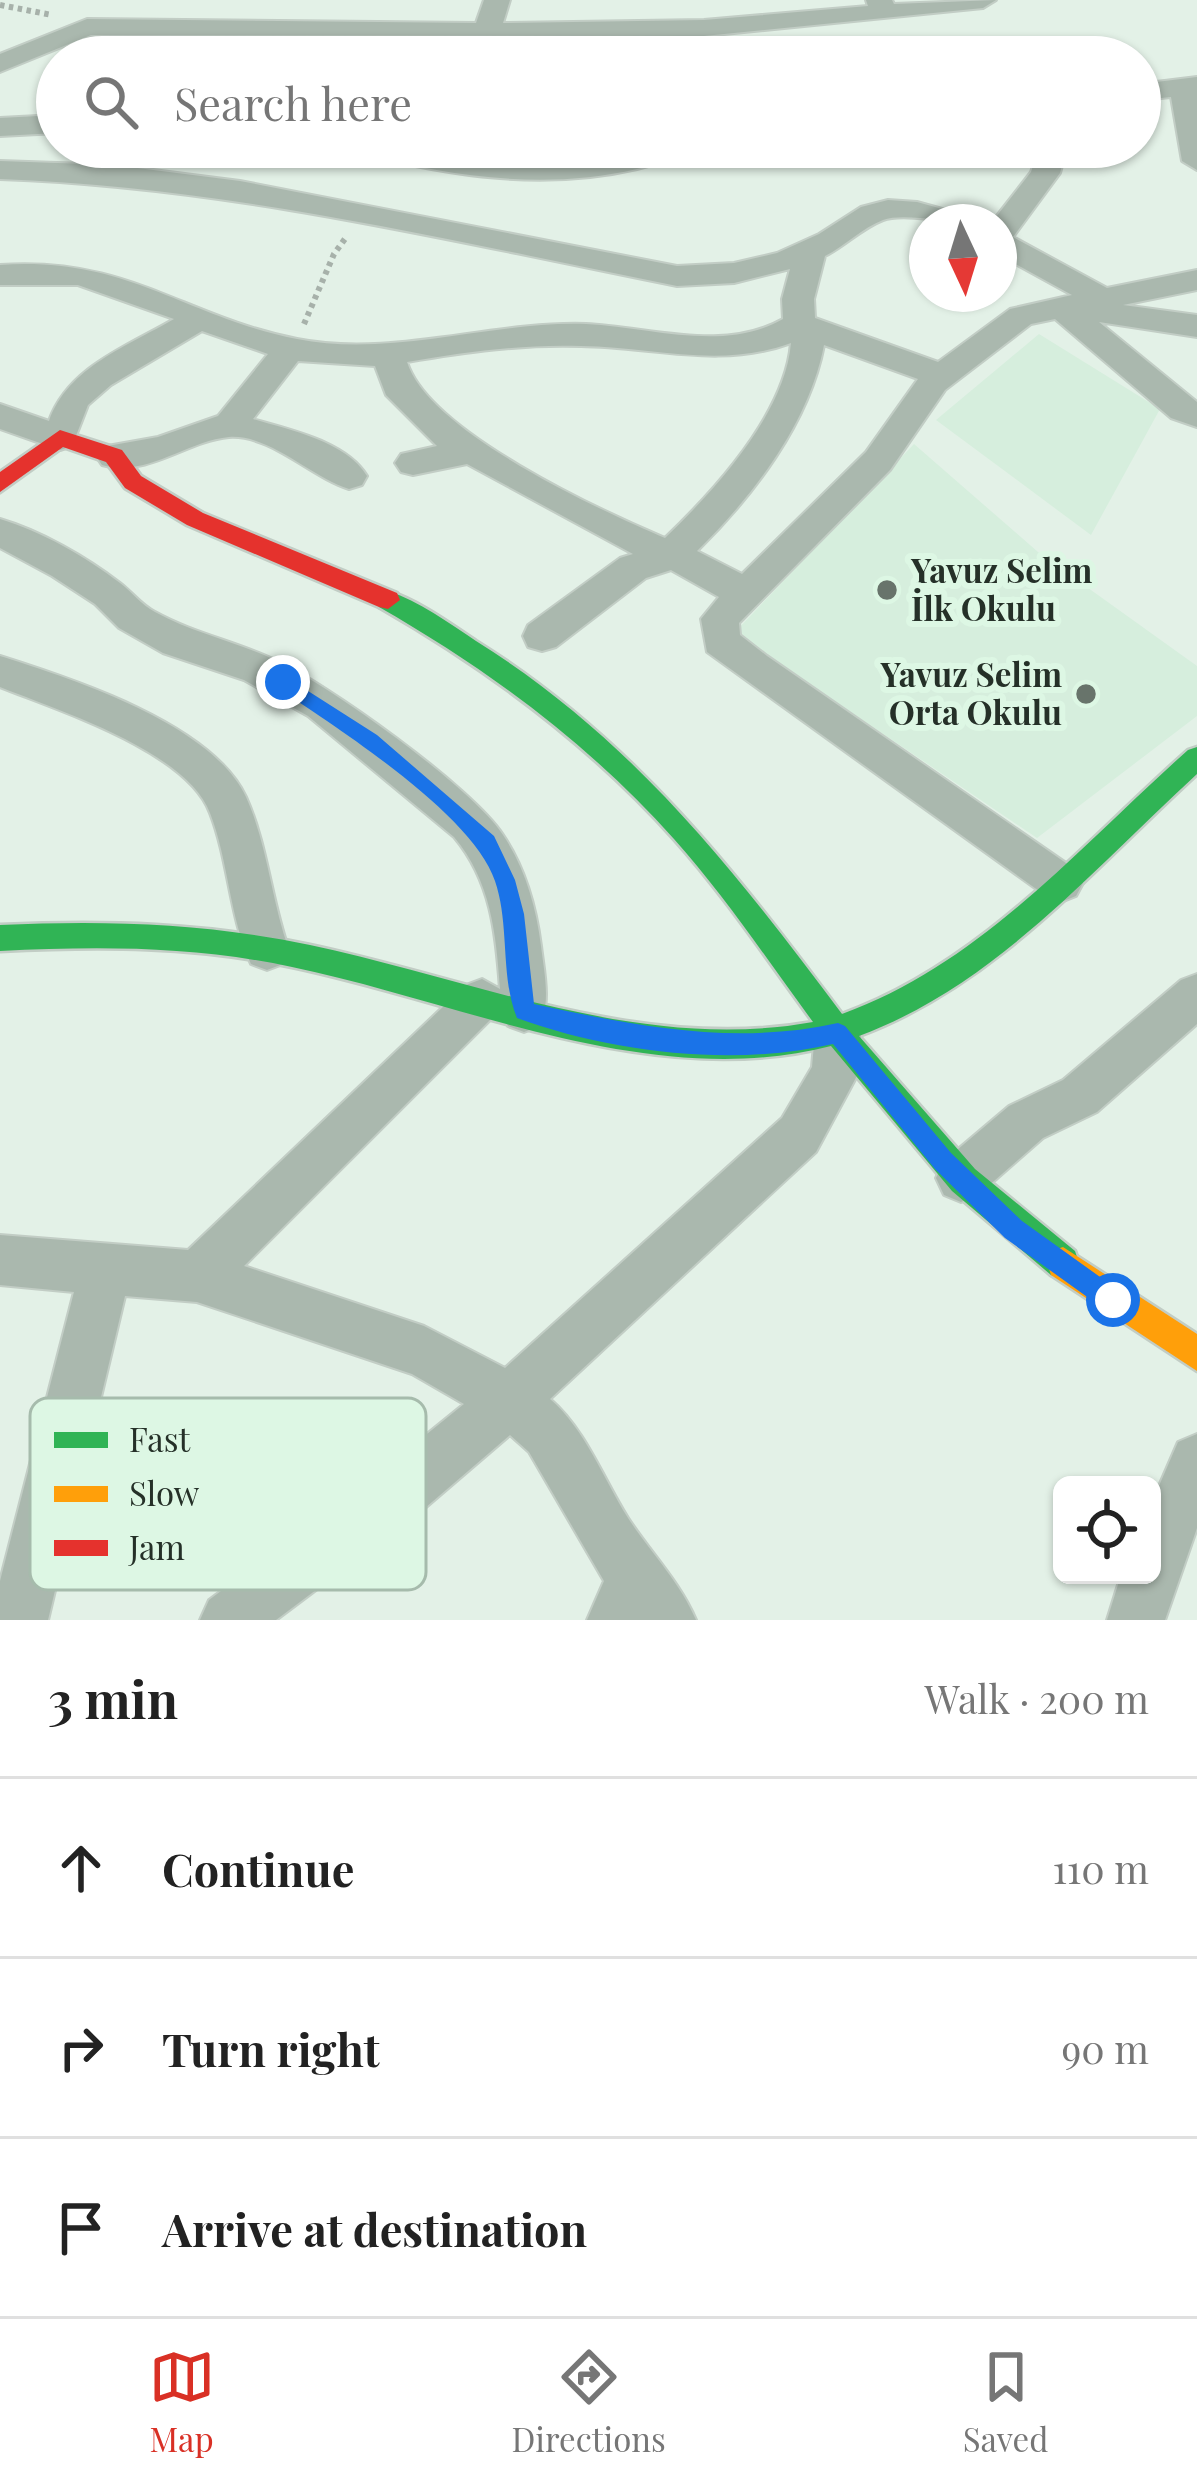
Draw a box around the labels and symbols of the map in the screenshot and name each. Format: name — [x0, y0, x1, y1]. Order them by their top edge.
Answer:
north arrow — [909, 204, 1017, 312]
place label: Yavuz Selim İlk Okulu — [910, 547, 1093, 629]
marker: Yavuz Selim İlk Okulu — [874, 577, 900, 603]
place label: Yavuz Selim Orta Okulu — [880, 651, 1062, 733]
route end — [256, 655, 310, 709]
marker: Yavuz Selim Orta Okulu — [1073, 681, 1099, 707]
route start — [1086, 1273, 1140, 1327]
legend — [30, 1398, 426, 1590]
text: Fast — [129, 1416, 191, 1460]
text: Slow — [129, 1470, 200, 1514]
text: Jam — [128, 1524, 185, 1568]

